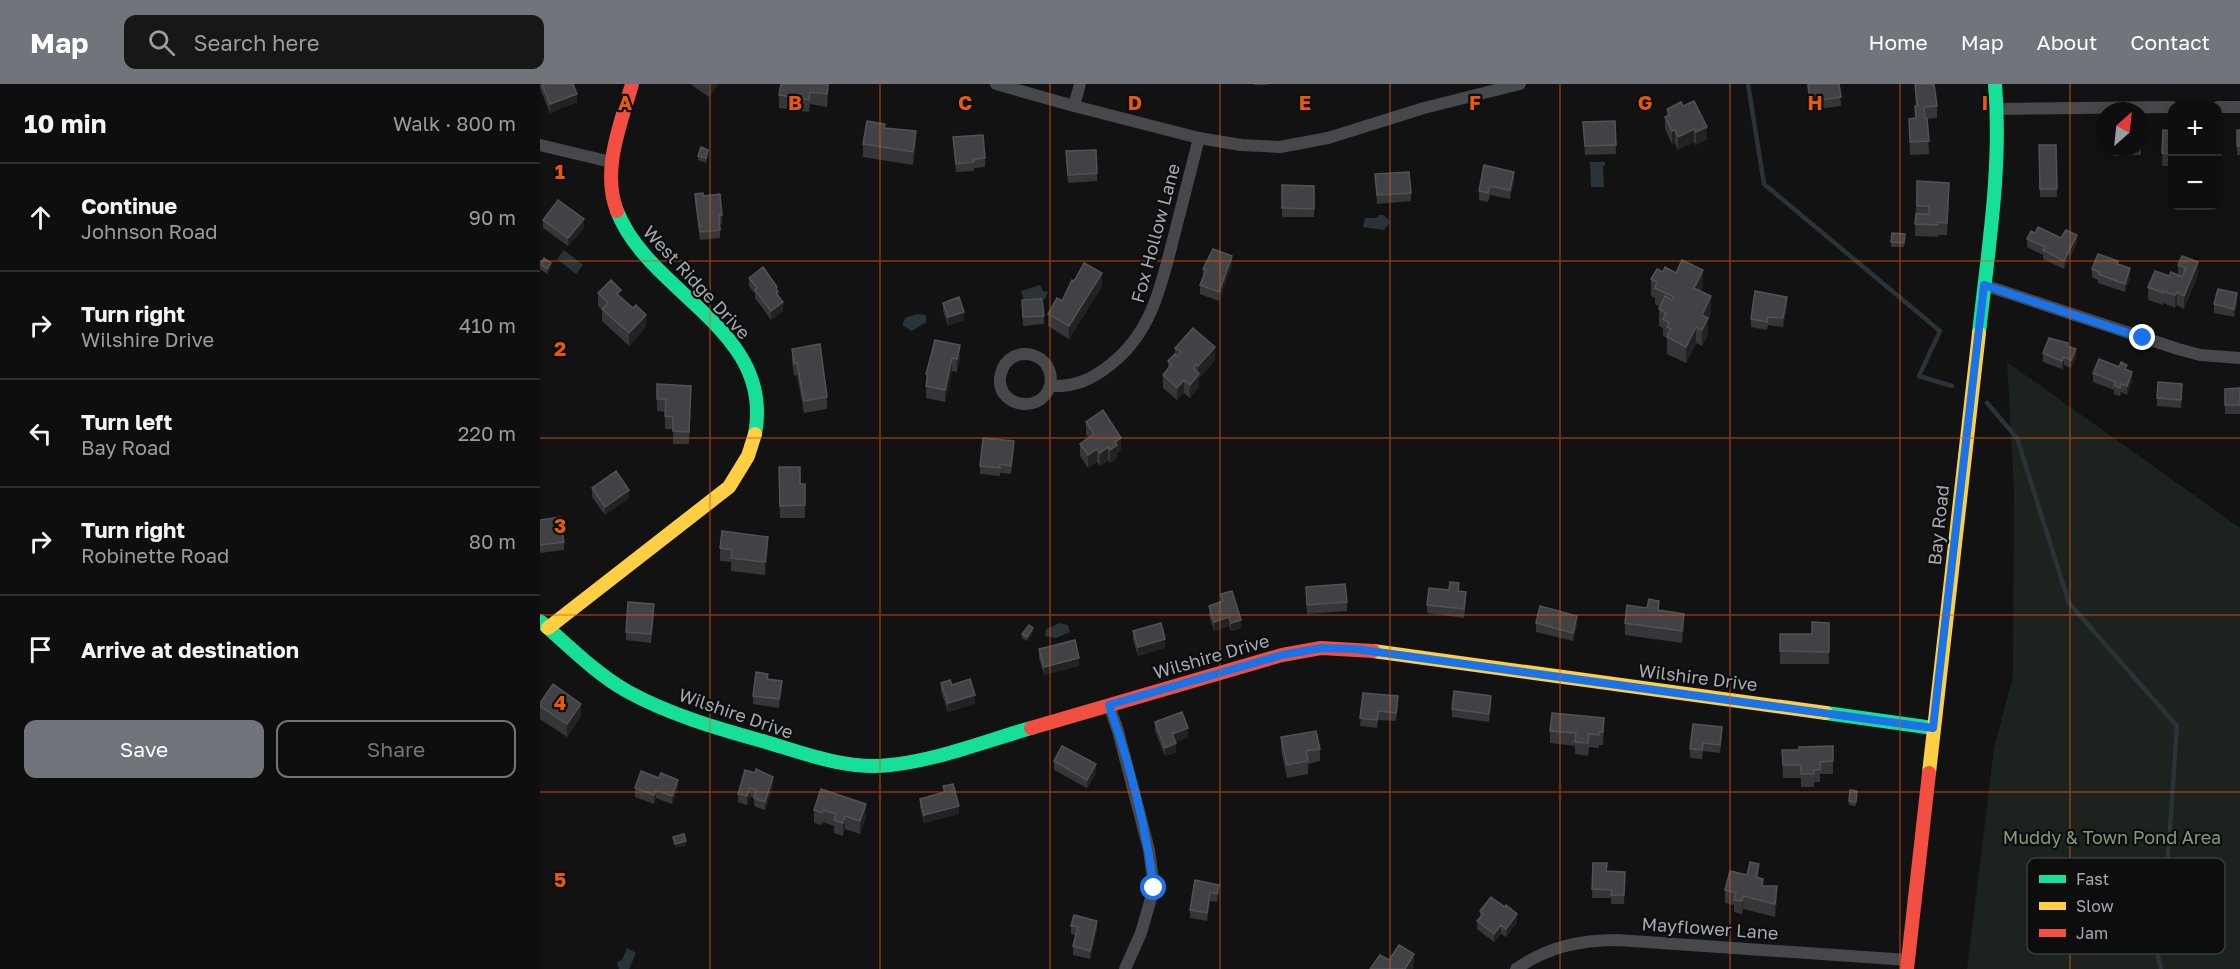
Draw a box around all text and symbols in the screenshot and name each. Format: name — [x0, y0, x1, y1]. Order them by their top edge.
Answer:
search box — [124, 15, 544, 69]
text: Map — [30, 26, 88, 59]
icon: search — [145, 26, 178, 59]
text: Search here — [193, 29, 319, 56]
text: Home — [1868, 29, 1928, 55]
text: Map — [1961, 29, 2004, 55]
text: About — [2037, 29, 2097, 55]
text: Contact — [2130, 29, 2210, 55]
text: A — [618, 90, 632, 114]
text: B — [788, 90, 802, 114]
text: C — [958, 90, 972, 114]
text: D — [1128, 90, 1142, 114]
text: E — [1299, 90, 1311, 114]
text: F — [1469, 90, 1481, 114]
text: G — [1638, 90, 1652, 114]
text: H — [1807, 90, 1823, 114]
text: I — [1982, 90, 1988, 114]
north arrow — [2096, 102, 2150, 156]
map controls — [2168, 102, 2222, 210]
button: + — [2168, 102, 2222, 156]
text: 10 min — [24, 108, 106, 139]
text: Walk · 800 m — [393, 111, 516, 135]
button: − — [2168, 156, 2222, 210]
text: 1 — [555, 159, 565, 183]
street label: Fox Hollow Lane — [1126, 161, 1184, 305]
text: Continue — [81, 192, 177, 219]
icon: ahead — [24, 201, 57, 234]
text: 90 m — [469, 205, 516, 229]
text: Johnson Road — [81, 219, 218, 243]
street label: West Ridge Drive — [639, 221, 755, 343]
text: Turn right — [81, 300, 185, 327]
icon: right — [24, 309, 57, 342]
text: 410 m — [459, 313, 516, 337]
route end — [2129, 324, 2155, 350]
text: Wilshire Drive — [81, 327, 214, 351]
text: 2 — [554, 336, 566, 360]
text: Turn left — [81, 408, 172, 435]
icon: left — [24, 417, 57, 450]
text: 220 m — [458, 421, 516, 445]
text: Bay Road — [81, 435, 171, 459]
street label: Bay Road — [1923, 484, 1953, 566]
text: 3 — [554, 513, 566, 537]
text: Turn right — [81, 516, 185, 543]
icon: right — [24, 525, 57, 558]
text: 80 m — [469, 529, 516, 553]
text: Robinette Road — [81, 543, 229, 567]
street label: Wilshire Drive — [1150, 629, 1272, 683]
icon: arrive — [24, 633, 57, 666]
text: Arrive at destination — [81, 636, 299, 663]
street label: Wilshire Drive — [1637, 659, 1759, 695]
street label: Wilshire Drive — [676, 683, 796, 743]
text: 4 — [554, 690, 566, 714]
button: Save — [24, 720, 264, 778]
button: Share — [276, 720, 516, 778]
park label: Muddy & Town Pond Area — [2003, 826, 2221, 848]
legend — [2027, 858, 2225, 954]
text: 5 — [554, 867, 566, 891]
text: Fast — [2076, 869, 2109, 889]
route start — [1140, 874, 1166, 900]
text: Slow — [2076, 896, 2114, 916]
street label: Mayflower Lane — [1641, 912, 1779, 944]
text: Jam — [2076, 923, 2108, 943]

